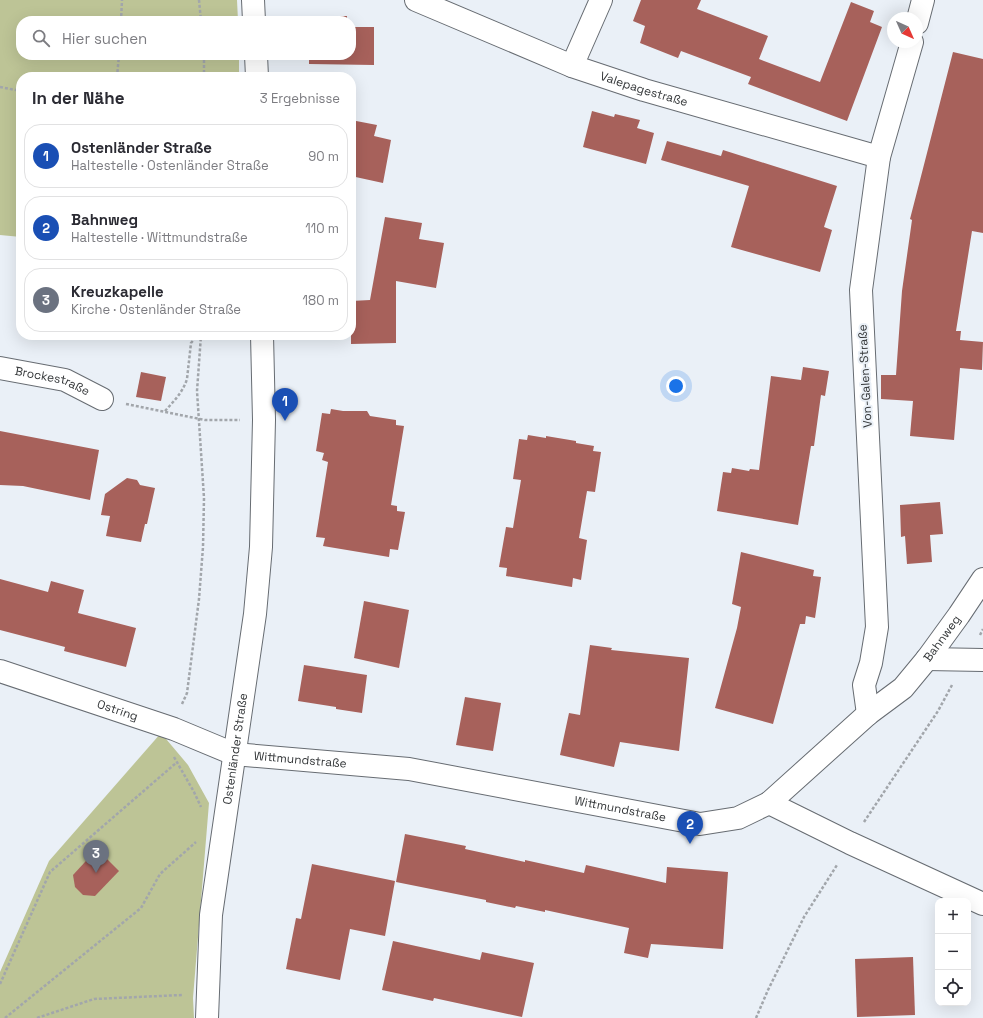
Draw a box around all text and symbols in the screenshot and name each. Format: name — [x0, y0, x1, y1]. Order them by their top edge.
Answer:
north arrow — [887, 12, 923, 48]
search box — [16, 16, 356, 60]
icon: search — [30, 27, 52, 49]
text: Hier suchen — [62, 29, 147, 48]
street label: Valepagestraße — [598, 68, 690, 110]
text: In der Nähe — [32, 87, 124, 109]
text: 3 Ergebnisse — [260, 90, 340, 107]
text: Ostenländer Straße — [71, 138, 212, 157]
text: 1 — [43, 148, 49, 165]
text: 90 m — [308, 148, 339, 165]
text: Haltestelle · Ostenländer Straße — [71, 157, 269, 174]
text: Bahnweg — [71, 210, 138, 229]
text: 2 — [42, 220, 50, 237]
text: 110 m — [305, 220, 339, 237]
text: Haltestelle · Wittmundstraße — [71, 229, 248, 246]
text: Kreuzkapelle — [71, 282, 164, 301]
text: 3 — [42, 292, 50, 309]
text: 180 m — [303, 292, 339, 309]
text: Kirche · Ostenländer Straße — [71, 301, 241, 318]
street label: Von-Galen-Straße — [854, 324, 876, 428]
street label: Brockestraße — [13, 363, 92, 399]
your location — [666, 376, 686, 396]
pin: 1 — [272, 388, 298, 421]
street label: Bahnweg — [920, 612, 964, 665]
street label: Ostenländer Straße — [219, 692, 251, 806]
street label: Ostring — [95, 696, 140, 724]
street label: Wittmundstraße — [253, 748, 347, 772]
street label: Wittmundstraße — [573, 792, 667, 825]
pin: 2 — [677, 811, 703, 844]
pin: 3 — [83, 840, 109, 873]
map controls — [935, 898, 971, 1006]
button: + — [935, 898, 971, 934]
button: − — [935, 934, 971, 970]
button: locate — [935, 970, 971, 1006]

